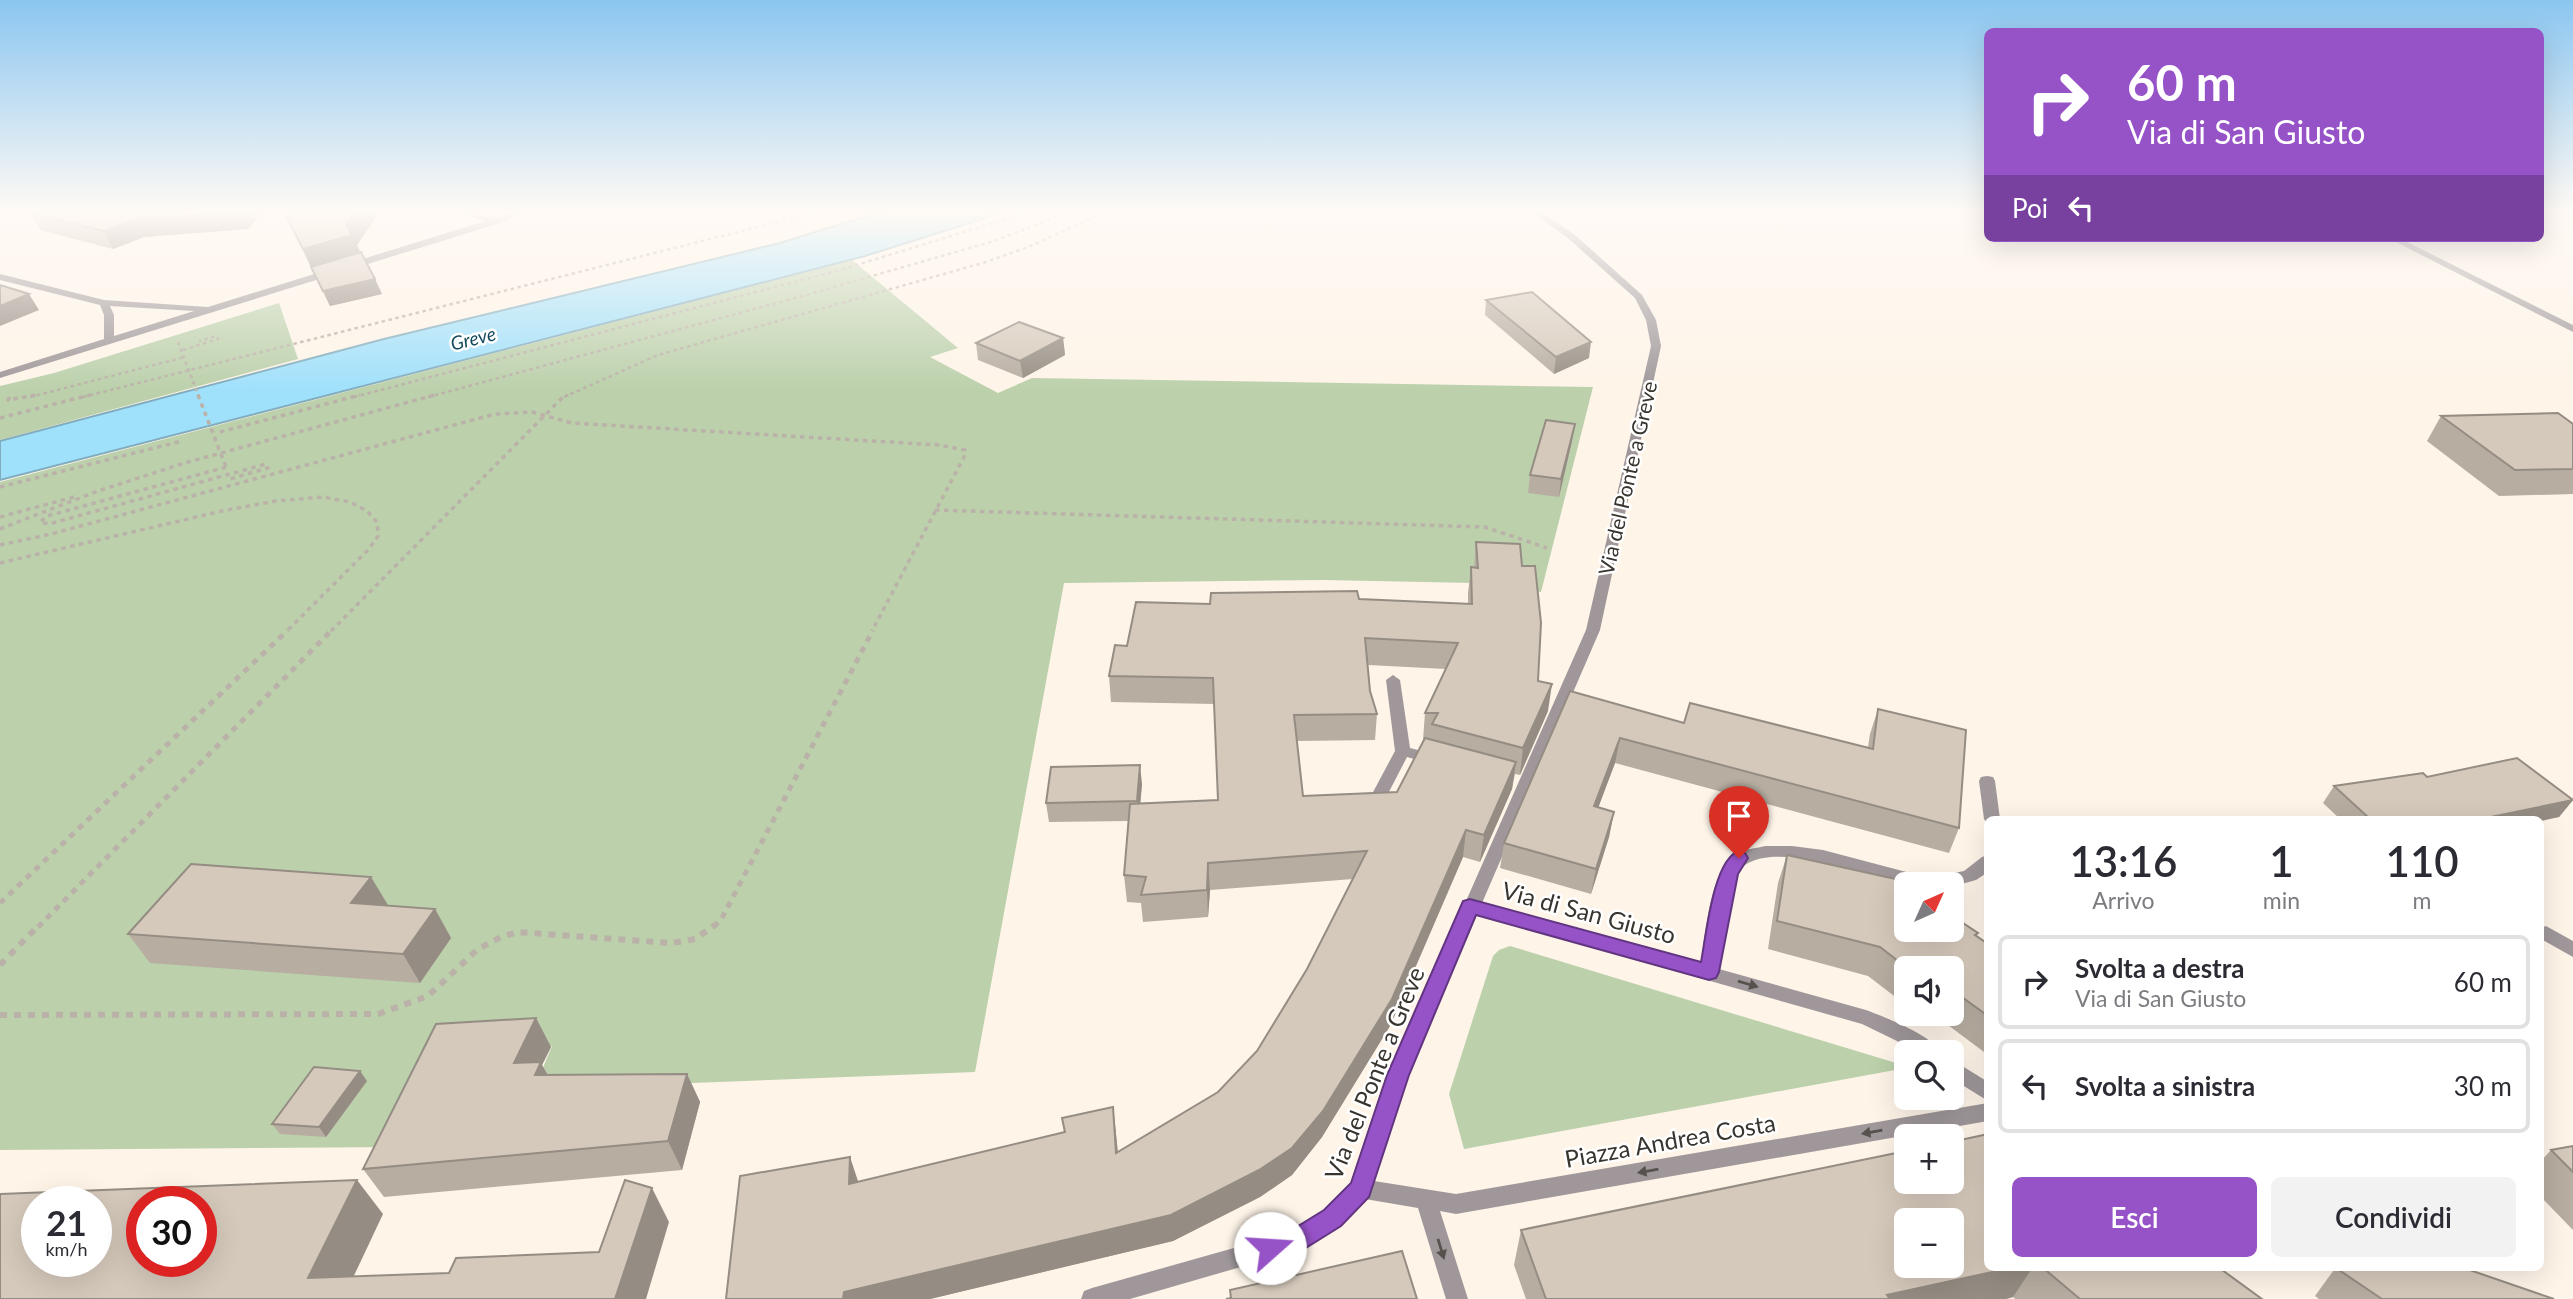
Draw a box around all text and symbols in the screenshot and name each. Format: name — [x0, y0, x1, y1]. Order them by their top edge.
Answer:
text: 60 m — [2127, 53, 2237, 111]
icon: right — [2012, 56, 2103, 147]
text: Via di San Giusto — [2127, 112, 2365, 151]
icon: left — [2062, 189, 2100, 227]
text: Poi — [2012, 192, 2048, 224]
water label: Greve — [448, 321, 498, 355]
street label: Via del Ponte a Greve — [1593, 379, 1661, 577]
pin — [1709, 786, 1769, 858]
icon: arrive — [1720, 797, 1758, 835]
text: 13:16 — [2069, 836, 2177, 886]
text: 1 — [2269, 836, 2294, 886]
text: 110 — [2386, 836, 2459, 886]
north arrow — [1894, 872, 1964, 942]
map controls — [1894, 872, 1964, 1278]
street label: Via di San Giusto — [1499, 875, 1679, 949]
text: Arrivo — [2092, 886, 2155, 914]
text: min — [2263, 886, 2300, 914]
text: m — [2413, 886, 2432, 914]
text: Svolta a destra — [2075, 952, 2245, 984]
button: sound — [1894, 956, 1964, 1026]
street label: Via del Ponte a Greve — [1318, 962, 1430, 1184]
icon: right — [2016, 963, 2054, 1001]
text: 60 m — [2454, 966, 2512, 998]
one-way arrow — [1738, 979, 1759, 989]
text: Via di San Giusto — [2075, 984, 2246, 1012]
button: search — [1894, 1040, 1964, 1110]
icon: left — [2016, 1067, 2054, 1105]
text: Svolta a sinistra — [2075, 1070, 2255, 1102]
text: 30 m — [2454, 1070, 2512, 1102]
street label: Piazza Andrea Costa — [1562, 1107, 1778, 1173]
button: + — [1894, 1124, 1964, 1194]
one-way arrow — [1861, 1127, 1883, 1138]
one-way arrow — [1637, 1166, 1659, 1177]
button: Esci — [2012, 1177, 2257, 1257]
button: Condividi — [2271, 1177, 2516, 1257]
speed limit sign: 30 — [126, 1186, 217, 1277]
text: 21 — [46, 1201, 87, 1243]
button: − — [1894, 1208, 1964, 1278]
position arrow — [1233, 1211, 1307, 1285]
text: km/h — [45, 1238, 88, 1260]
one-way arrow — [1437, 1239, 1447, 1260]

